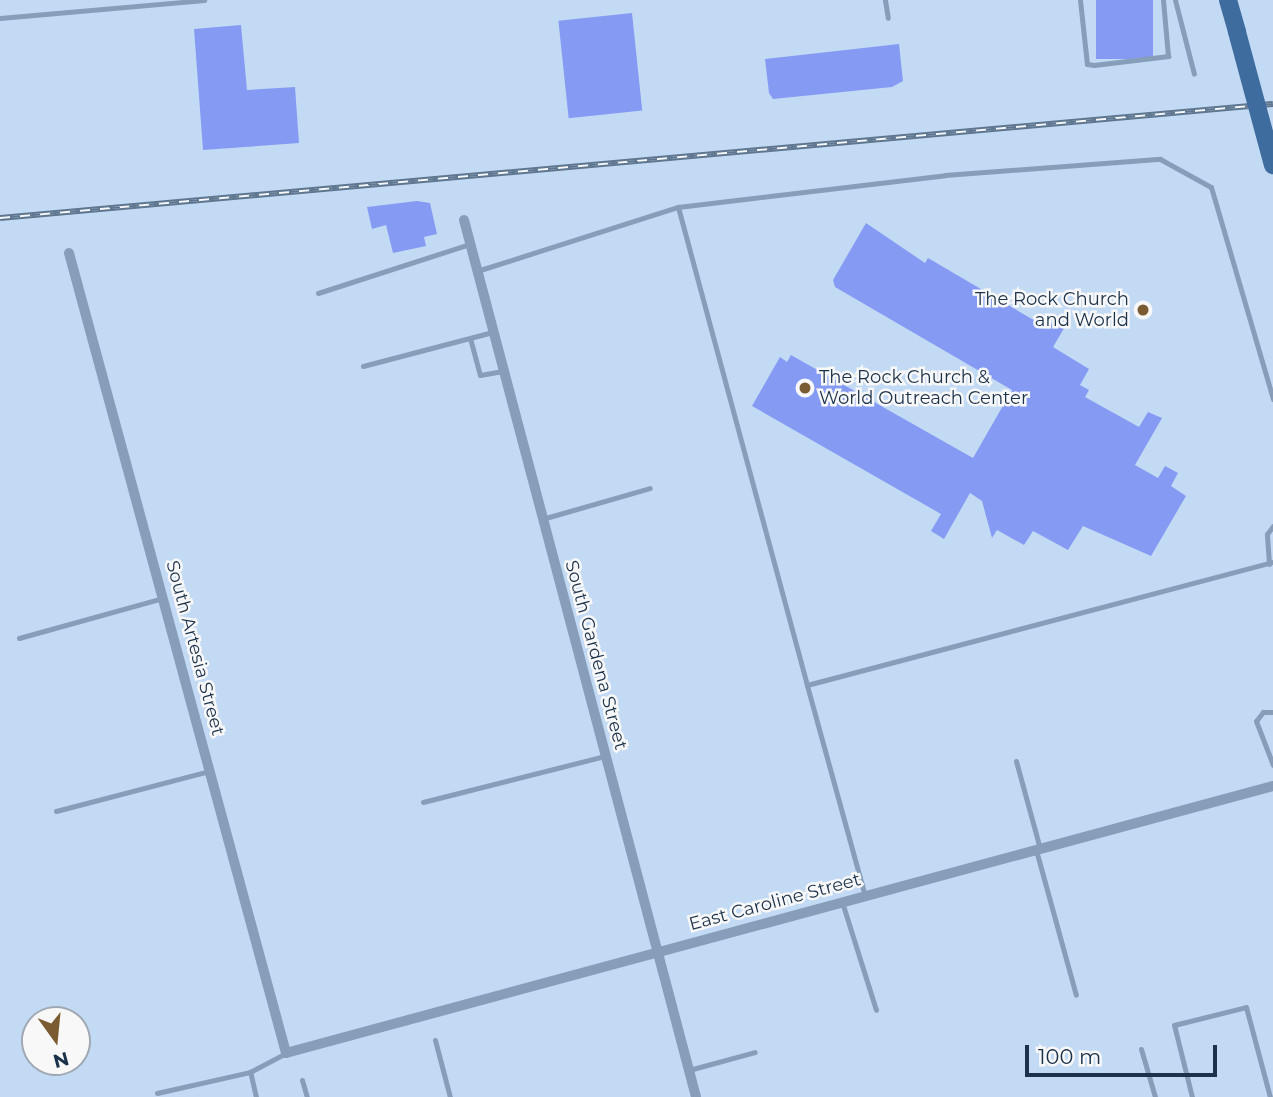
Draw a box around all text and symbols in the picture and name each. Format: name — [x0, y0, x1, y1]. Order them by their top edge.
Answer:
place label: The Rock Church and World — [975, 289, 1129, 332]
marker: The Rock Church and World — [1135, 302, 1151, 318]
place label: The Rock Church & World Outreach Center — [819, 367, 1028, 410]
marker: The Rock Church & World Outreach Center — [797, 380, 813, 396]
street label: South Artesia Street — [161, 558, 229, 738]
street label: South Gardena Street — [560, 558, 632, 752]
street label: East Caroline Street — [687, 869, 863, 935]
north arrow — [21, 1006, 91, 1076]
scale bar — [1028, 1030, 1220, 1074]
text: 100 m — [1038, 1044, 1101, 1069]
text: N — [51, 1047, 71, 1073]

